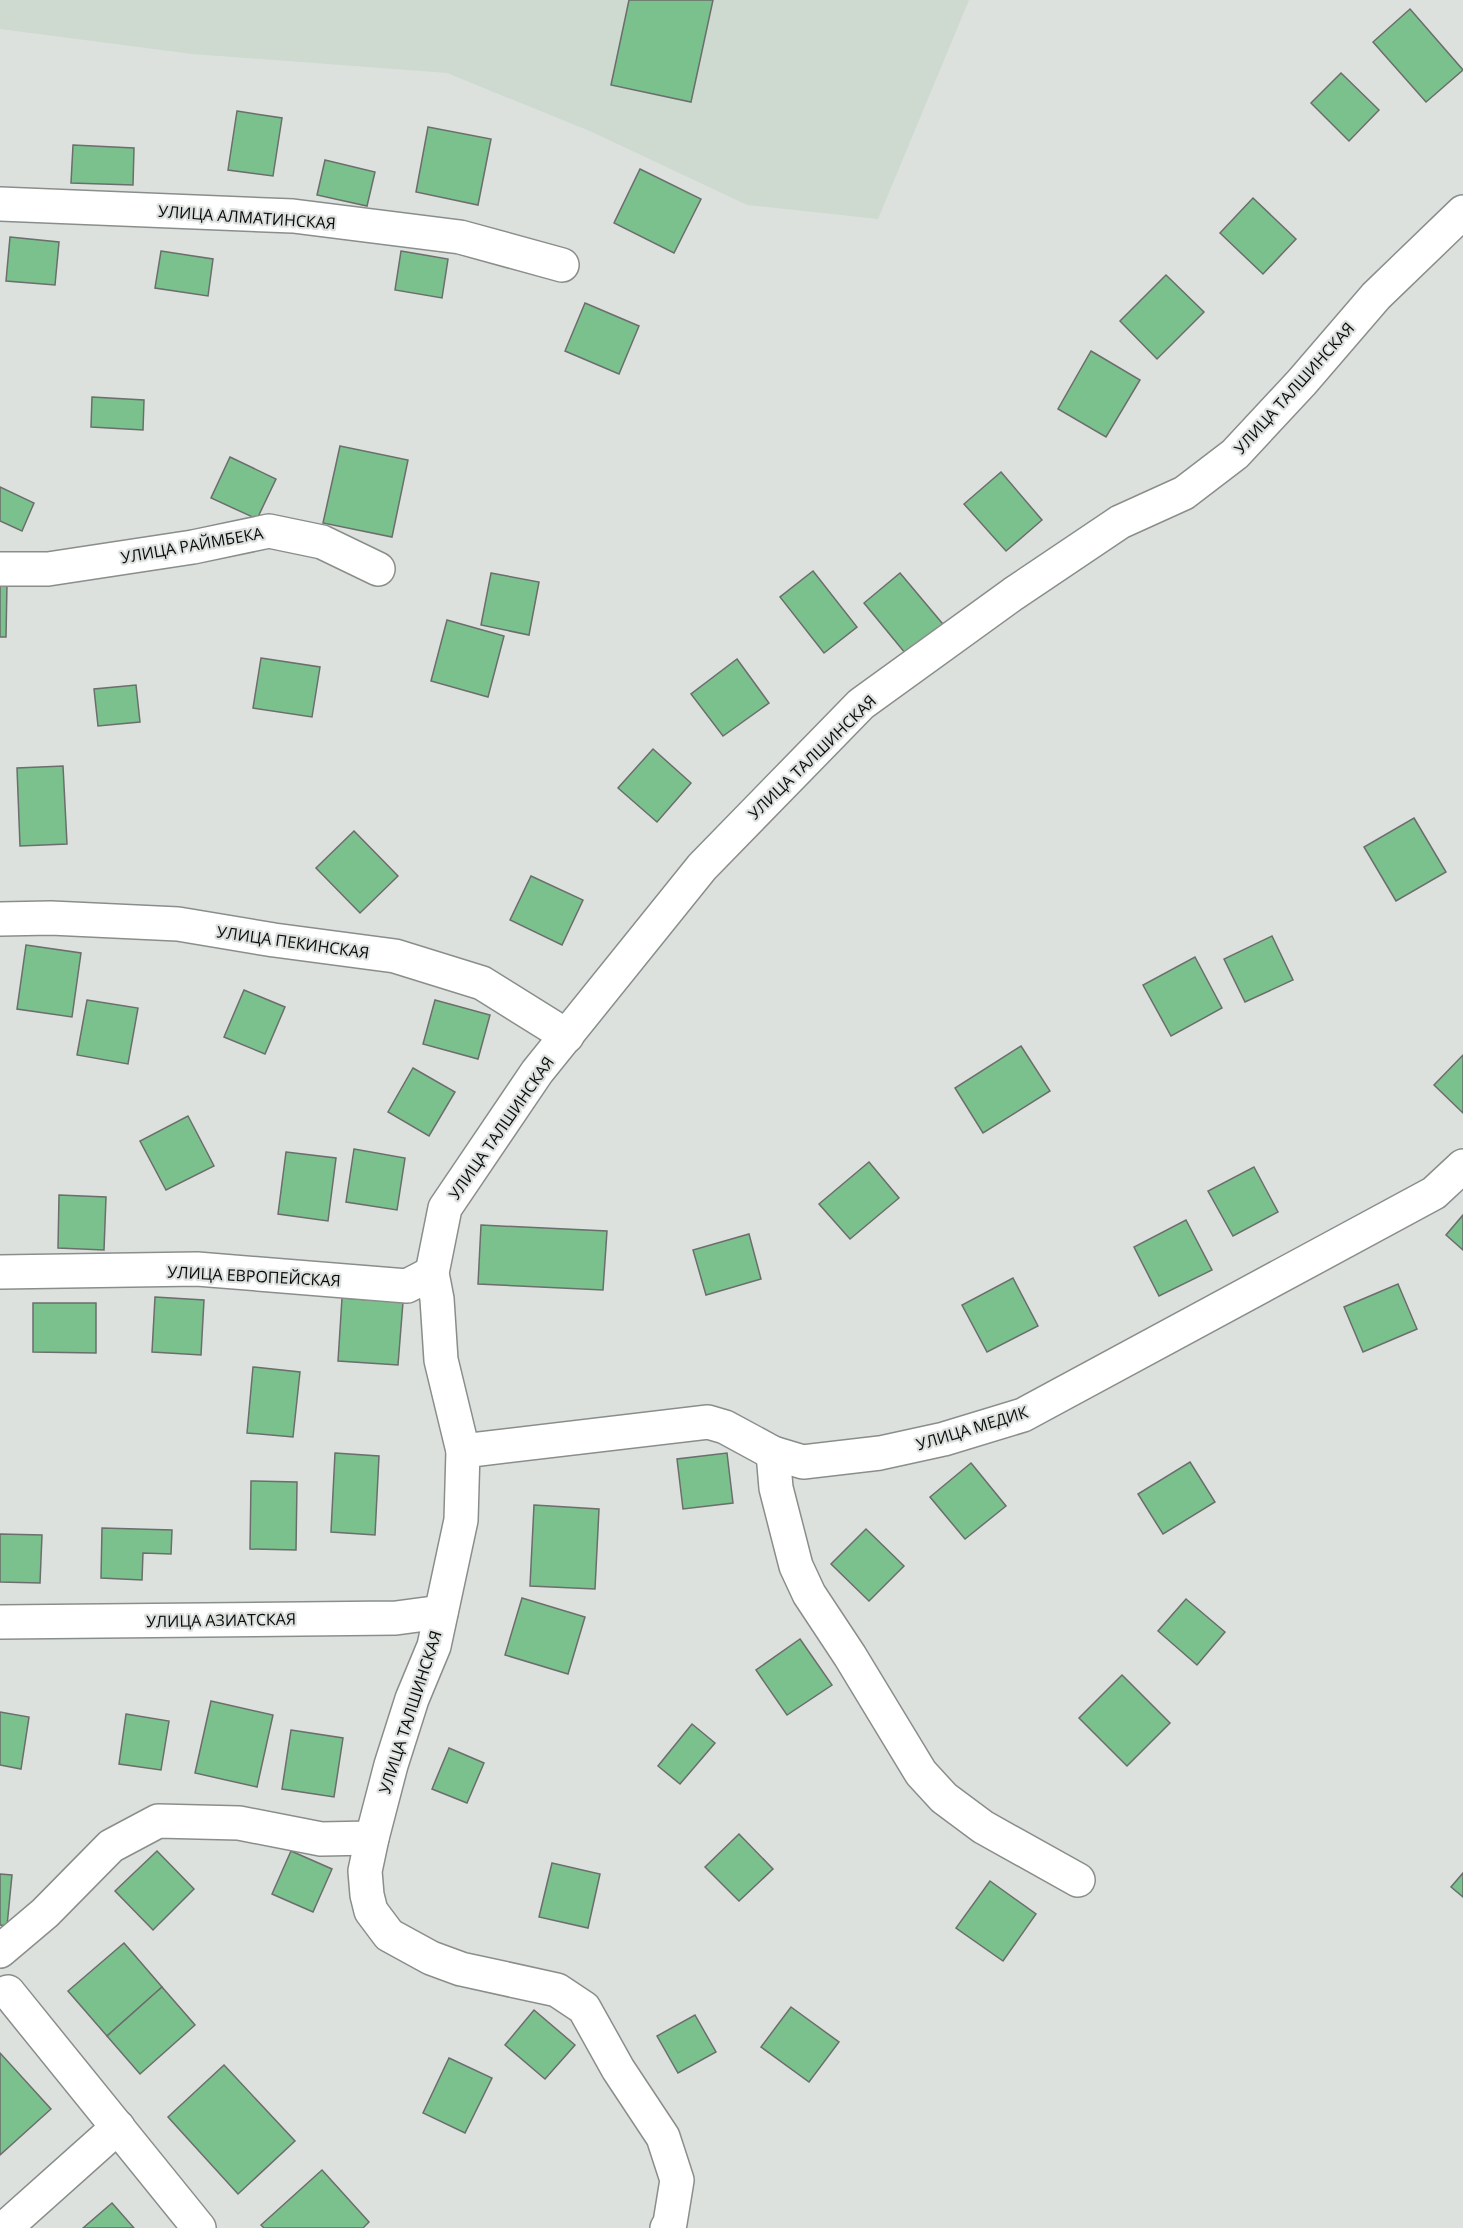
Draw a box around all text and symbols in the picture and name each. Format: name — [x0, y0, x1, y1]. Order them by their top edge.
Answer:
street label: УЛИЦА АЛМАТИНСКАЯ — [157, 200, 337, 234]
street label: УЛИЦА ТАЛШИНСКАЯ — [1229, 317, 1359, 459]
street label: УЛИЦА РАЙМБЕКА — [119, 521, 266, 568]
street label: УЛИЦА ТАЛШИНСКАЯ — [743, 690, 881, 824]
street label: УЛИЦА ПЕКИНСКАЯ — [215, 920, 371, 964]
street label: УЛИЦА ТАЛШИНСКАЯ — [443, 1052, 559, 1204]
street label: УЛИЦА ЕВРОПЕЙСКАЯ — [167, 1260, 341, 1292]
street label: УЛИЦА МЕДИК — [914, 1401, 1031, 1455]
street label: УЛИЦА АЗИАТСКАЯ — [146, 1608, 296, 1632]
street label: УЛИЦА ТАЛШИНСКАЯ — [373, 1628, 447, 1796]

